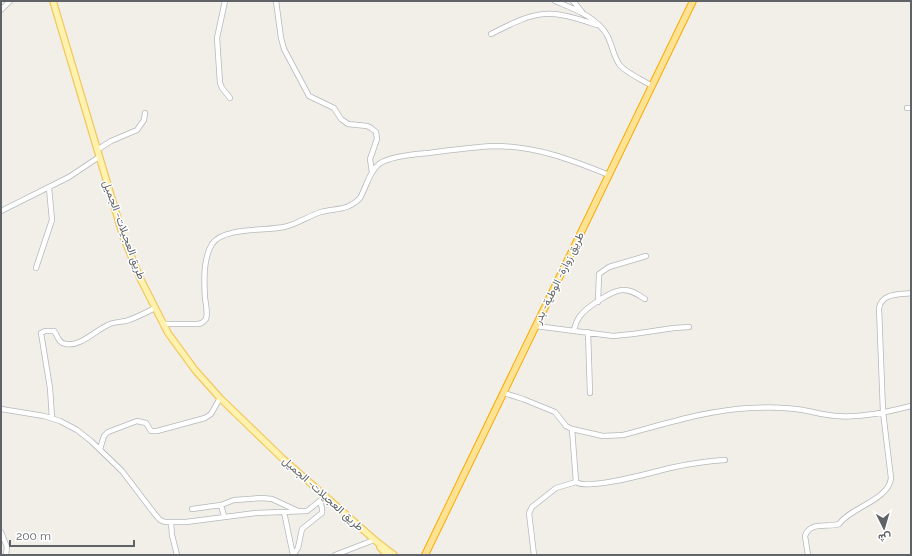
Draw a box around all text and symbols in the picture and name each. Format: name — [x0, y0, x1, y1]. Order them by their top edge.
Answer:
street label: طريق العجيلات- الجميل — [100, 179, 148, 281]
street label: طريق زوارة- الوطية- بدر — [531, 230, 587, 327]
street label: طريق العجيلات- الجميل — [280, 454, 366, 534]
north arrow — [864, 508, 904, 548]
scale bar — [10, 522, 134, 548]
text: 200 m — [16, 529, 51, 543]
text: ش — [878, 530, 892, 545]

